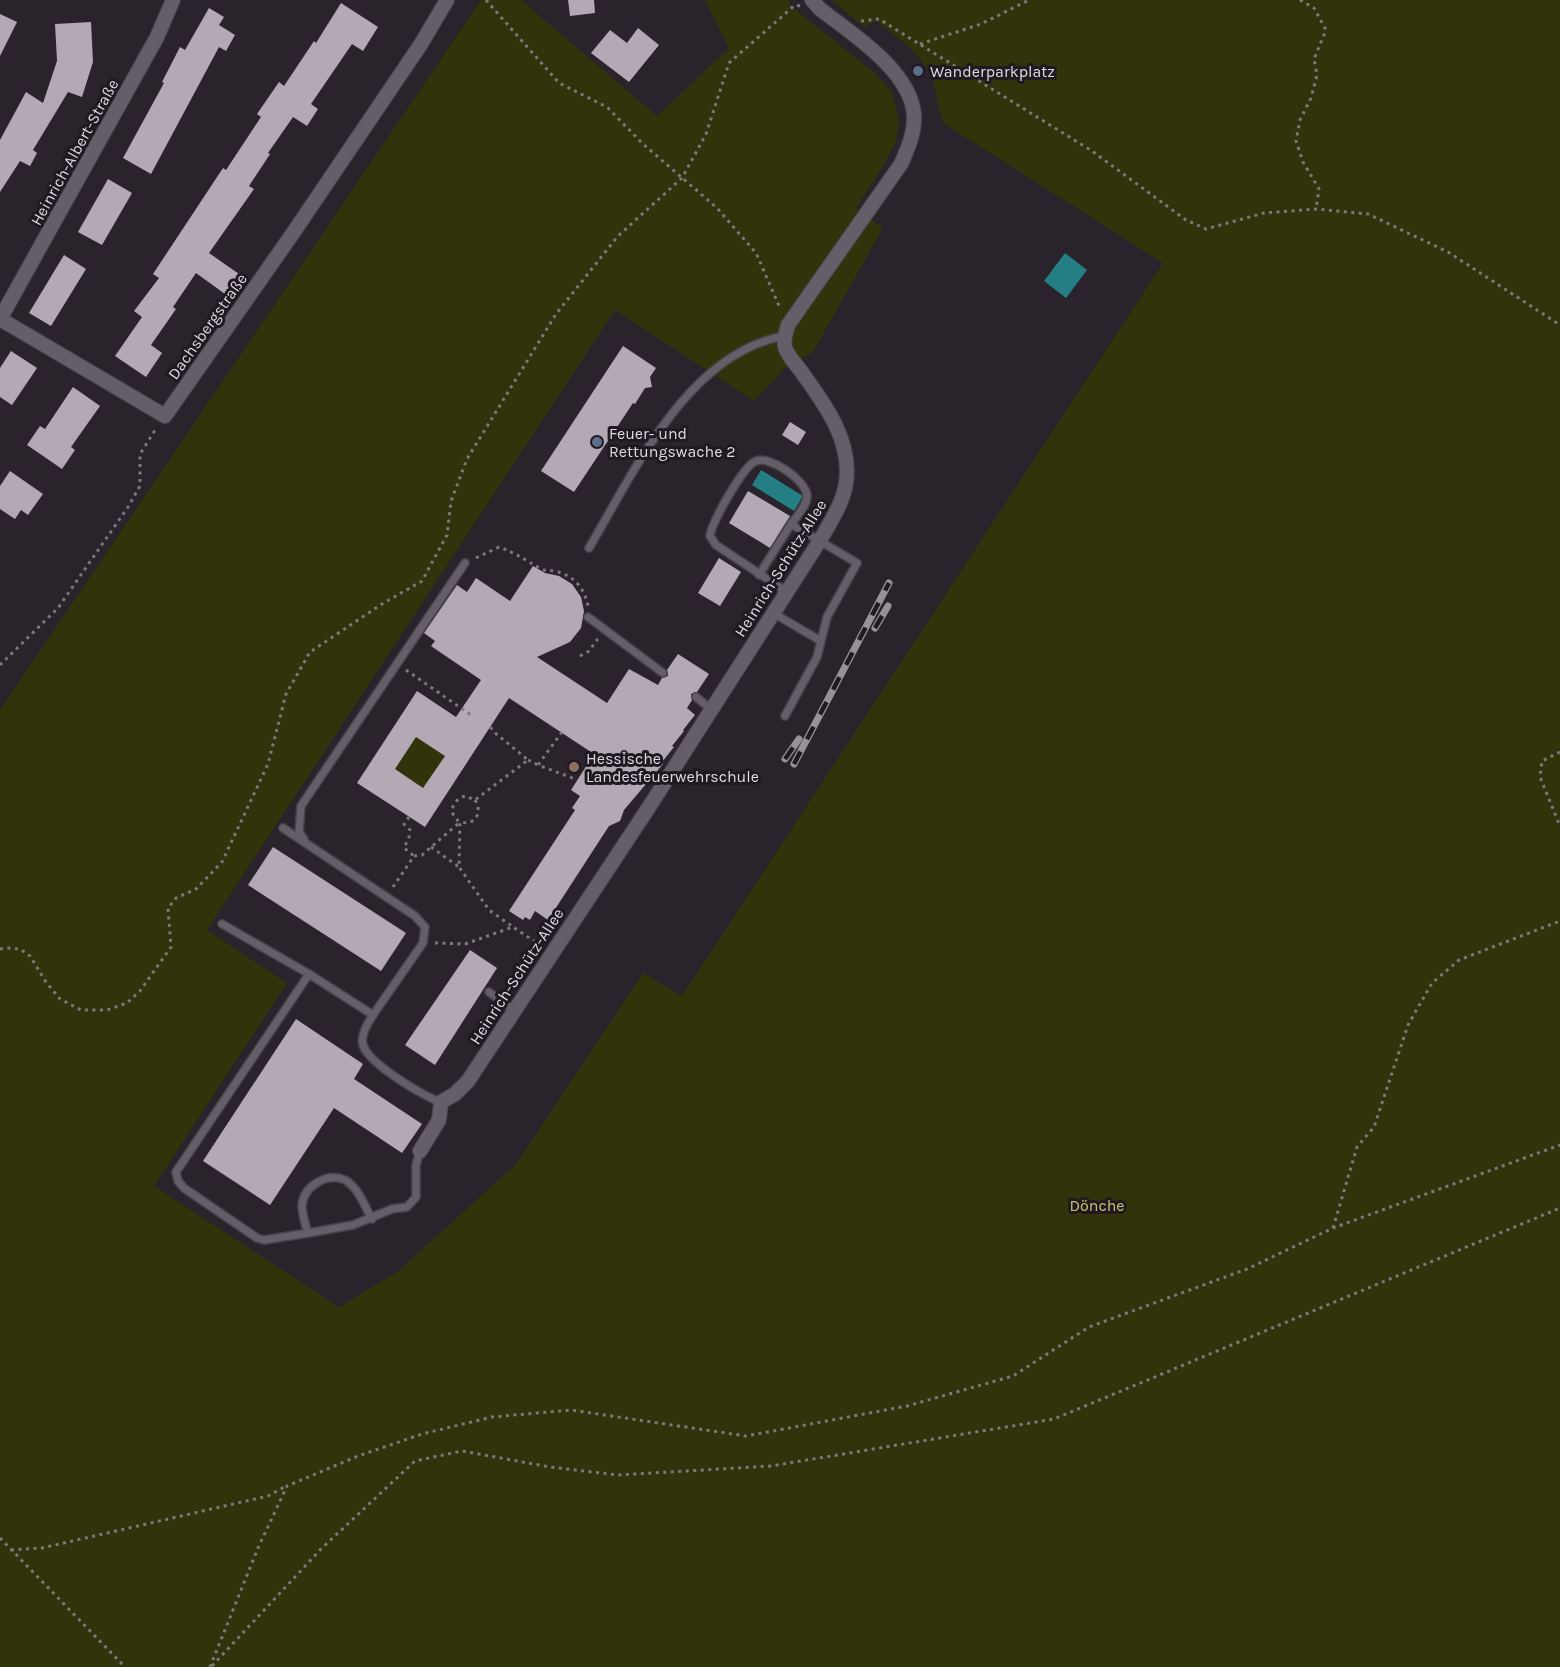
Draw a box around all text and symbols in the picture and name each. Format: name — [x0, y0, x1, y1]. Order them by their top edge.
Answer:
place label: Wanderparkplatz — [930, 62, 1055, 81]
marker: Wanderparkplatz — [911, 64, 925, 78]
street label: Heinrich-Albert-Straße — [26, 76, 123, 229]
street label: Dachsbergstraße — [164, 270, 251, 383]
place label: Feuer- und Rettungswache 2 — [609, 424, 735, 461]
marker: Feuer- und Rettungswache 2 — [590, 435, 604, 449]
street label: Heinrich-Schütz-Allee — [730, 496, 830, 640]
place label: Hessische Landesfeuerwehrschule — [586, 749, 759, 786]
marker: Hessische Landesfeuerwehrschule — [567, 760, 581, 774]
street label: Heinrich-Schütz-Allee — [465, 905, 568, 1048]
park label: Dönche — [1069, 1196, 1125, 1215]

